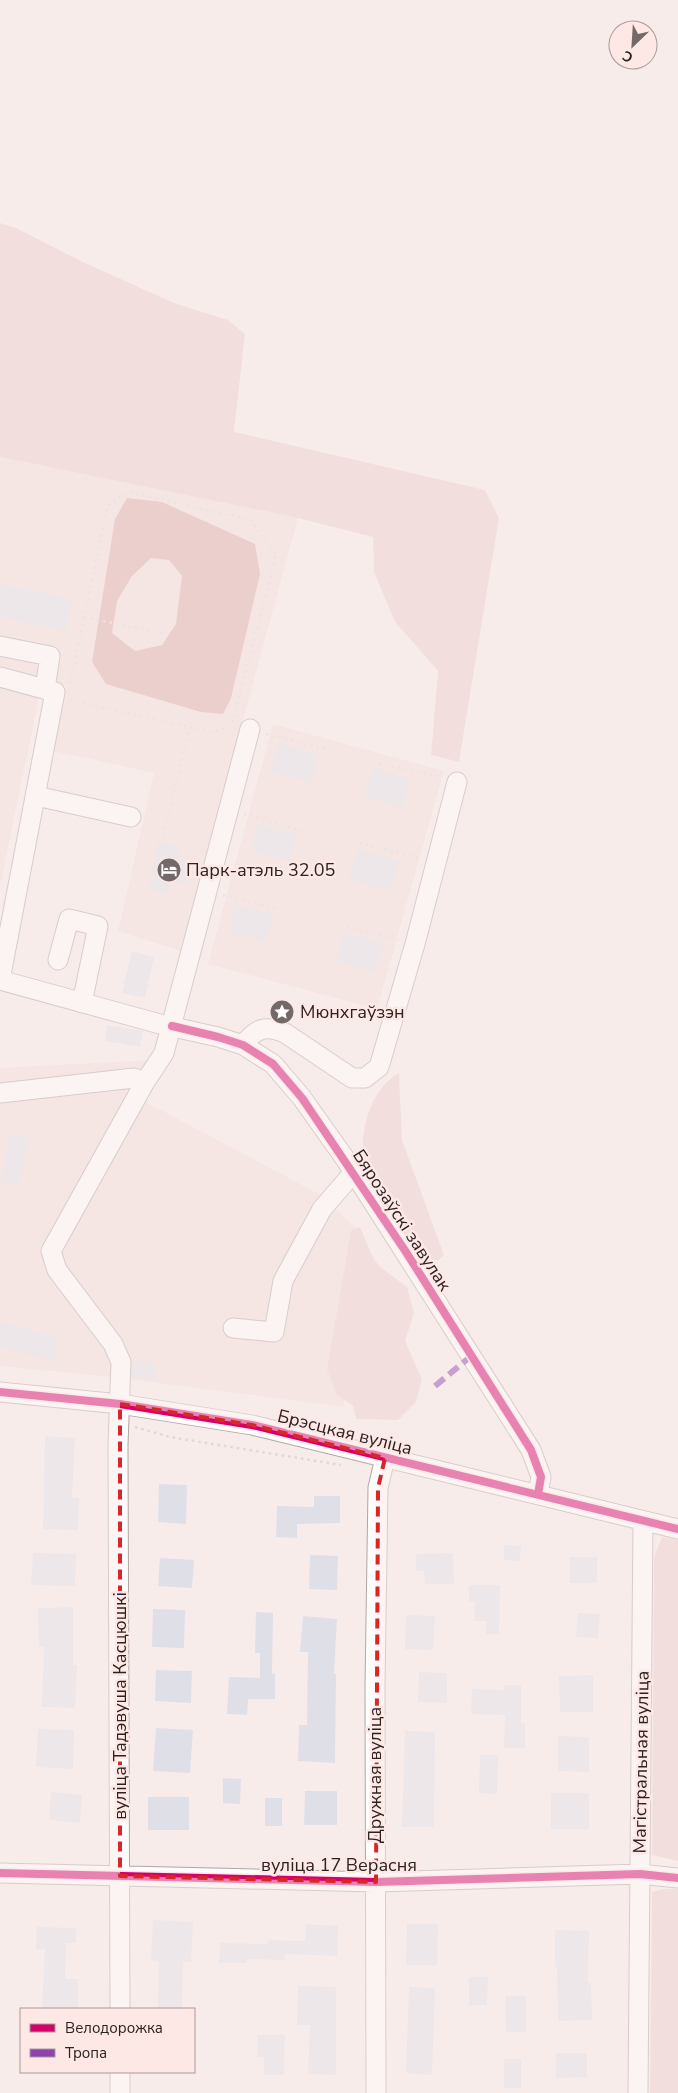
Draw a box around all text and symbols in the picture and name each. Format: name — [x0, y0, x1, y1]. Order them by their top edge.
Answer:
north arrow — [608, 20, 658, 70]
text: С — [619, 46, 636, 67]
hotel icon: Парк-атэль 32.05 — [156, 857, 182, 883]
place label: Парк-атэль 32.05 — [186, 858, 335, 882]
place icon: Мюнхгаўзэн — [269, 999, 295, 1025]
place label: Мюнхгаўзэн — [300, 1000, 405, 1024]
street label: Бярозаўскі завулак — [347, 1145, 457, 1296]
street label: Брэсцкая вуліца — [275, 1404, 415, 1460]
street label: вуліца Тадэвуша Касцюшкі — [108, 1592, 132, 1820]
street label: Магістральная вуліца — [627, 1670, 655, 1854]
street label: Дружная вуліца — [363, 1707, 387, 1843]
street label: вуліца 17 Верасня — [261, 1853, 417, 1877]
legend — [20, 2008, 195, 2073]
text: Велодорожка — [65, 2018, 163, 2038]
text: Тропа — [65, 2043, 107, 2063]

